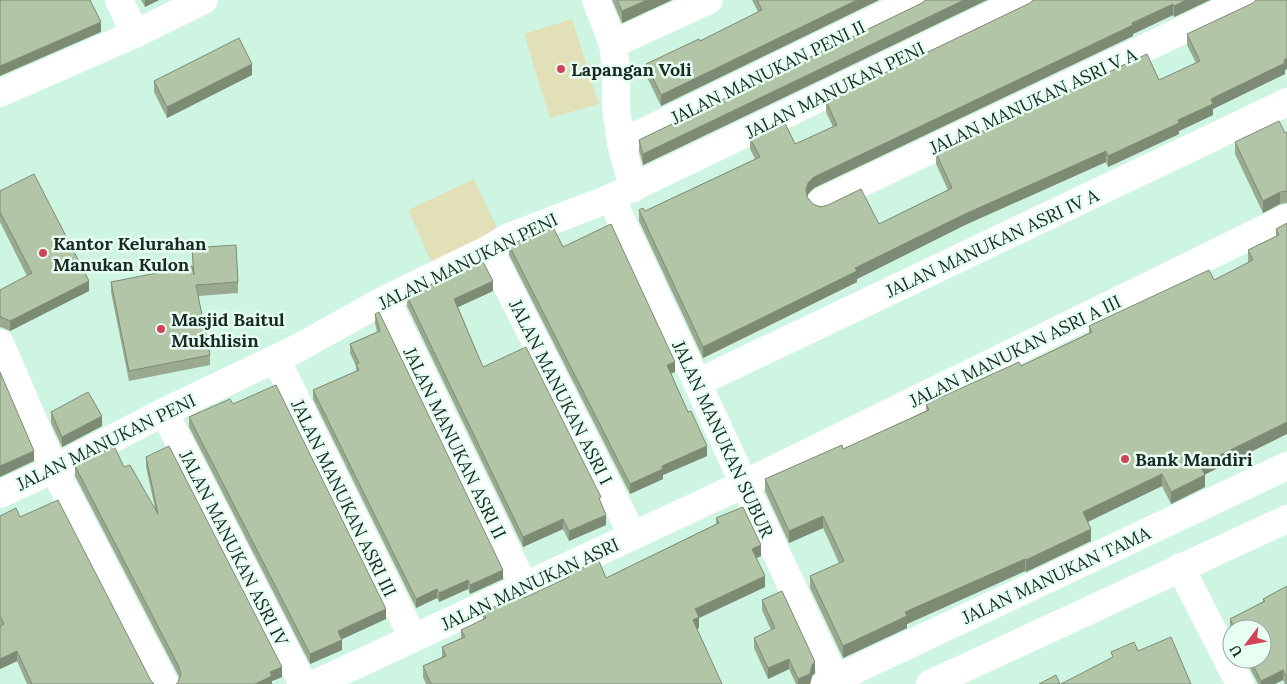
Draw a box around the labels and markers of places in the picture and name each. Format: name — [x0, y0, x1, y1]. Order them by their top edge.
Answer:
place label: Lapangan Voli — [571, 58, 692, 81]
marker: Lapangan Voli — [555, 63, 567, 75]
place label: Kantor Kelurahan Manukan Kulon — [53, 232, 207, 276]
marker: Kantor Kelurahan Manukan Kulon — [37, 247, 49, 259]
place label: Masjid Baitul Mukhlisin — [171, 308, 285, 352]
marker: Masjid Baitul Mukhlisin — [155, 323, 167, 335]
place label: Bank Mandiri — [1135, 448, 1253, 471]
marker: Bank Mandiri — [1119, 453, 1131, 465]

